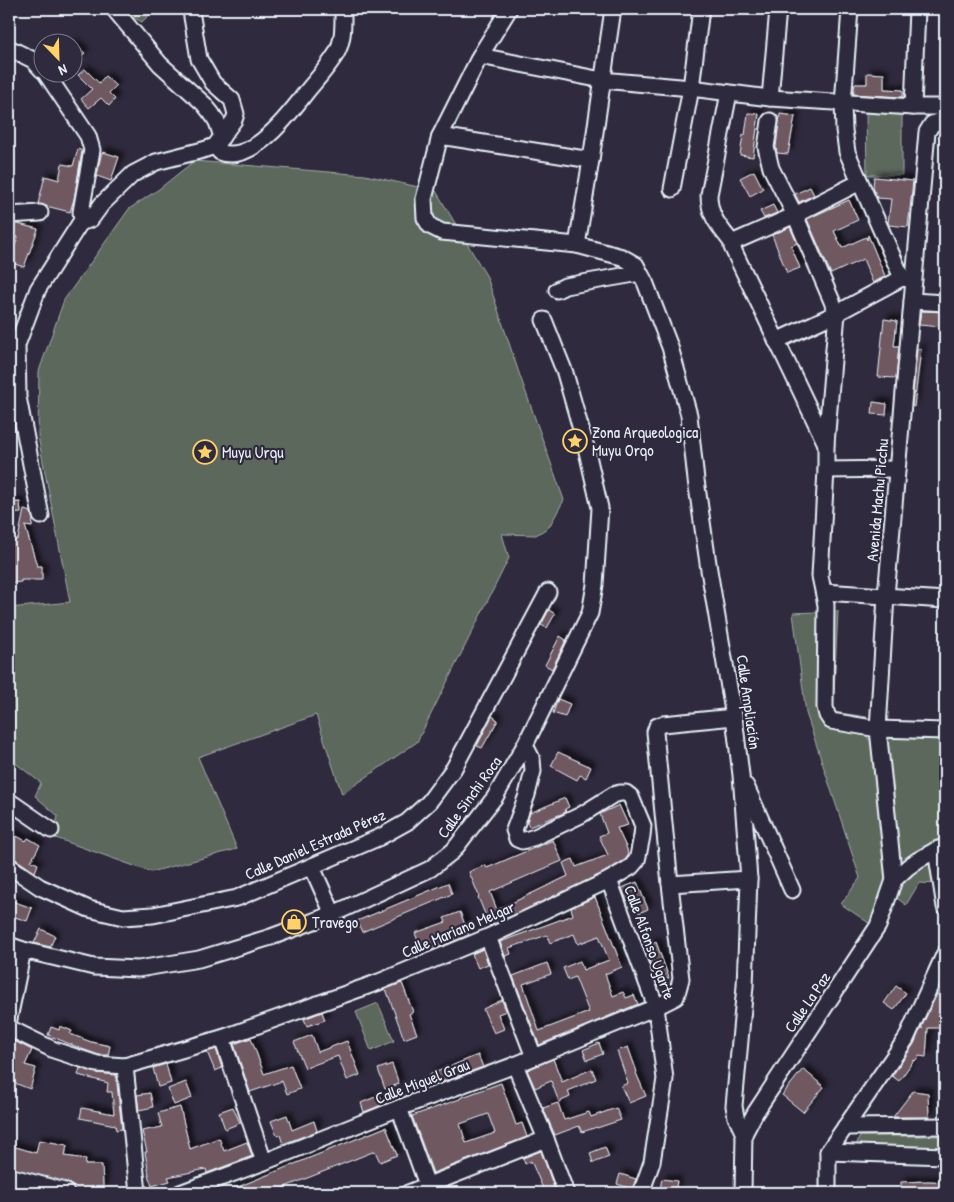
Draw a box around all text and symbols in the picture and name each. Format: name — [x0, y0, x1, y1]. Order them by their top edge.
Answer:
north arrow — [32, 32, 82, 82]
text: N — [56, 60, 70, 81]
place label: Zona Arqueologica Muyu Orqo — [592, 421, 698, 461]
place icon: Zona Arqueologica Muyu Orqo — [562, 428, 588, 454]
street label: Avenida Machu Picchu — [861, 437, 893, 562]
place icon: Muyu Urqu — [192, 439, 218, 465]
place label: Muyu Urqu — [222, 441, 284, 463]
street label: Calle Ampliación — [731, 653, 767, 751]
street label: Calle Sinchi Roca — [432, 751, 506, 843]
street label: Calle Daniel Estrada Pérez — [241, 803, 389, 885]
street label: Calle Alfonso Ugarte — [619, 882, 681, 1003]
street label: Calle Mariano Melgar — [398, 895, 518, 963]
shop icon: Travego — [281, 909, 307, 935]
place label: Travego — [312, 911, 359, 933]
street label: Calle La Paz — [779, 967, 835, 1037]
street label: Calle Miguel Grau — [372, 1053, 473, 1109]

